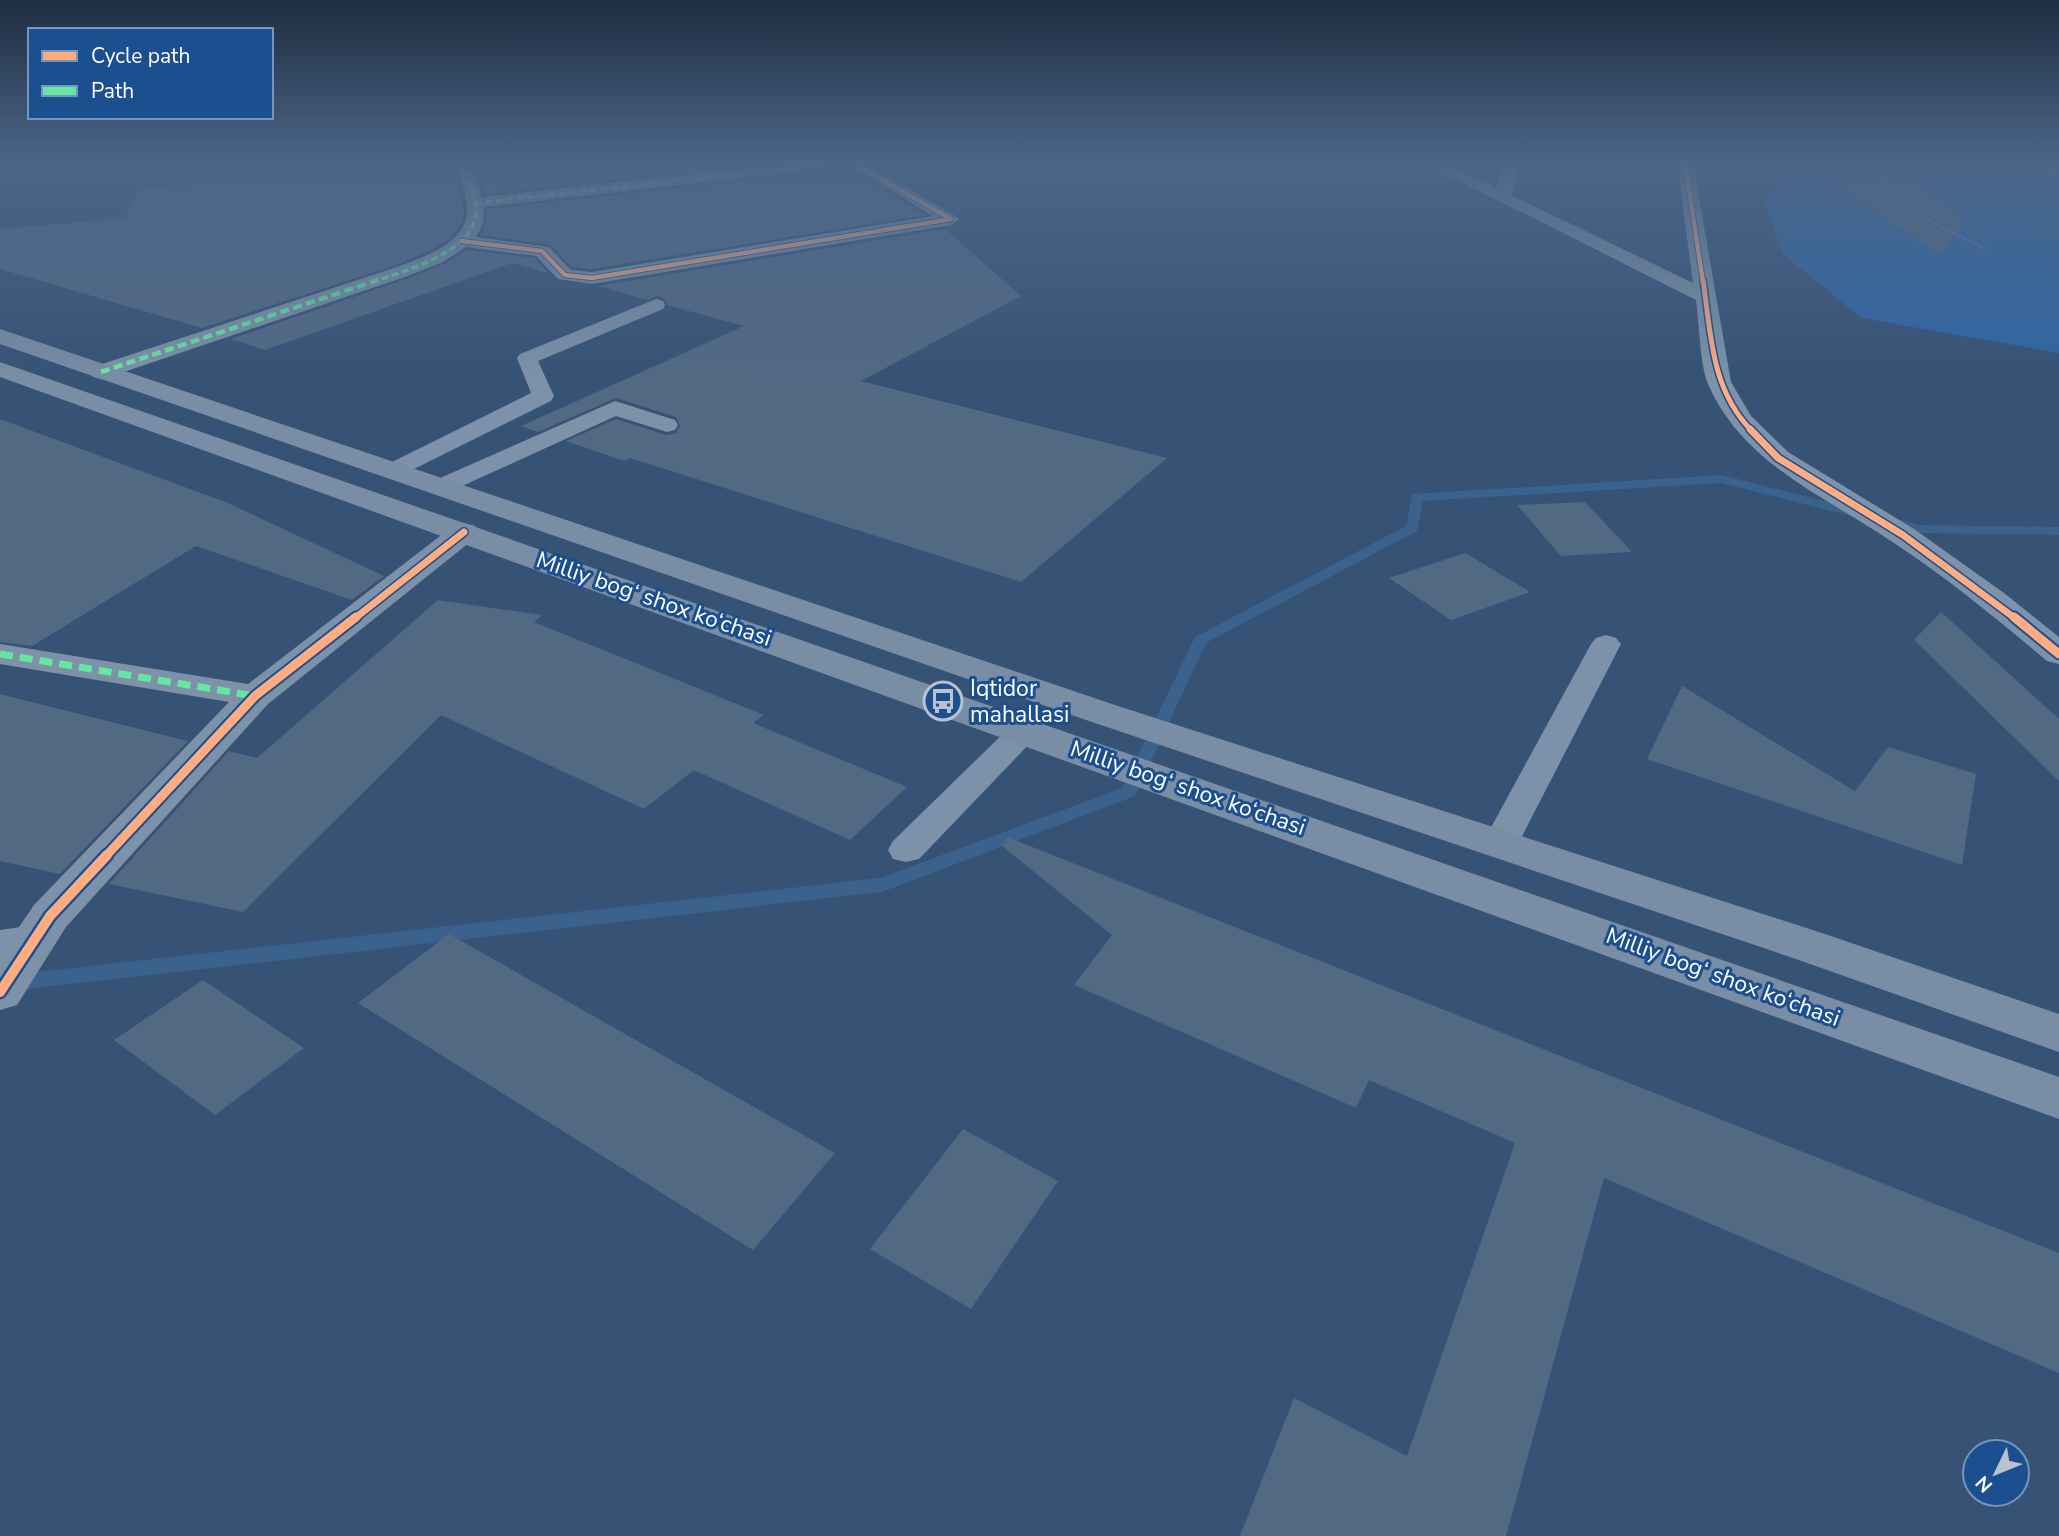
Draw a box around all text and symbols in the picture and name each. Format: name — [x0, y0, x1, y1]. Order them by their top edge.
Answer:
legend — [28, 28, 273, 119]
text: Cycle path — [91, 42, 190, 70]
text: Path — [91, 77, 134, 105]
street label: Milliy bog‘ shox ko‘chasi — [532, 544, 776, 654]
place label: Iqtidor mahallasi — [970, 673, 1069, 730]
bus stop icon: Iqtidor mahallasi — [922, 680, 964, 722]
street label: Milliy bog‘ shox ko‘chasi — [1066, 733, 1310, 843]
street label: Milliy bog‘ shox ko‘chasi — [1602, 920, 1844, 1034]
north arrow — [1961, 1438, 2031, 1508]
text: N — [1970, 1470, 1999, 1498]

